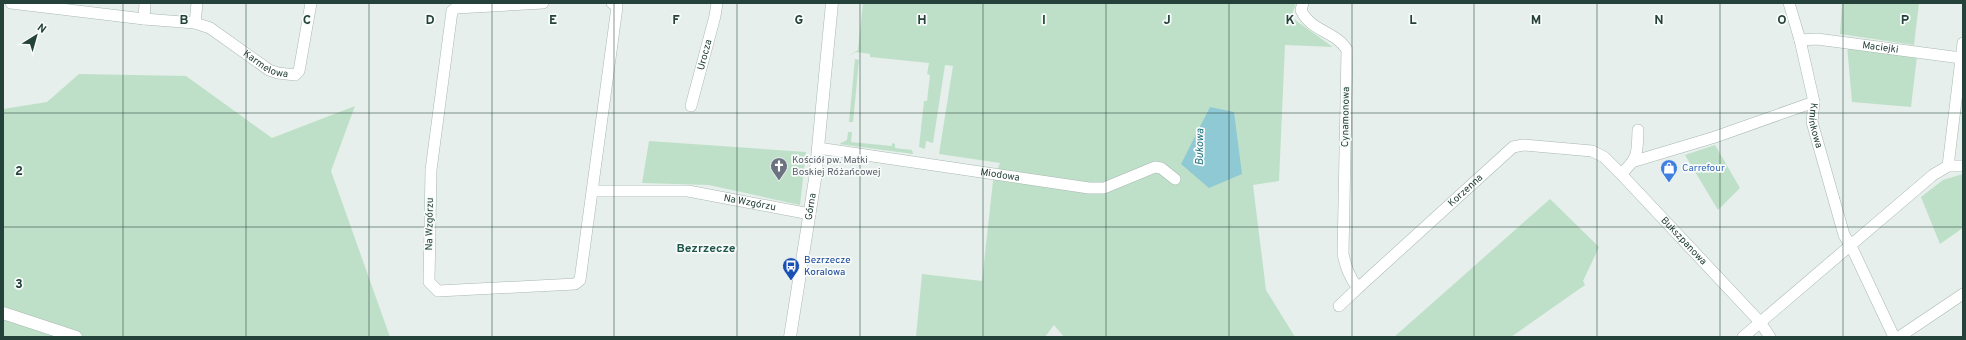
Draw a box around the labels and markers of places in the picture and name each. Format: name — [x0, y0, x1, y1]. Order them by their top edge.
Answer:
place label: Kościół pw. Matki Boskiej Różańcowej — [792, 154, 881, 179]
church icon: Kościół pw. Matki Boskiej Różańcowej — [769, 156, 789, 181]
shop icon: Carrefour — [1659, 158, 1679, 183]
place label: Carrefour — [1682, 162, 1725, 175]
place label: Bezrzecze Koralowa — [804, 254, 851, 279]
bus stop icon: Bezrzecze Koralowa — [781, 256, 801, 281]

